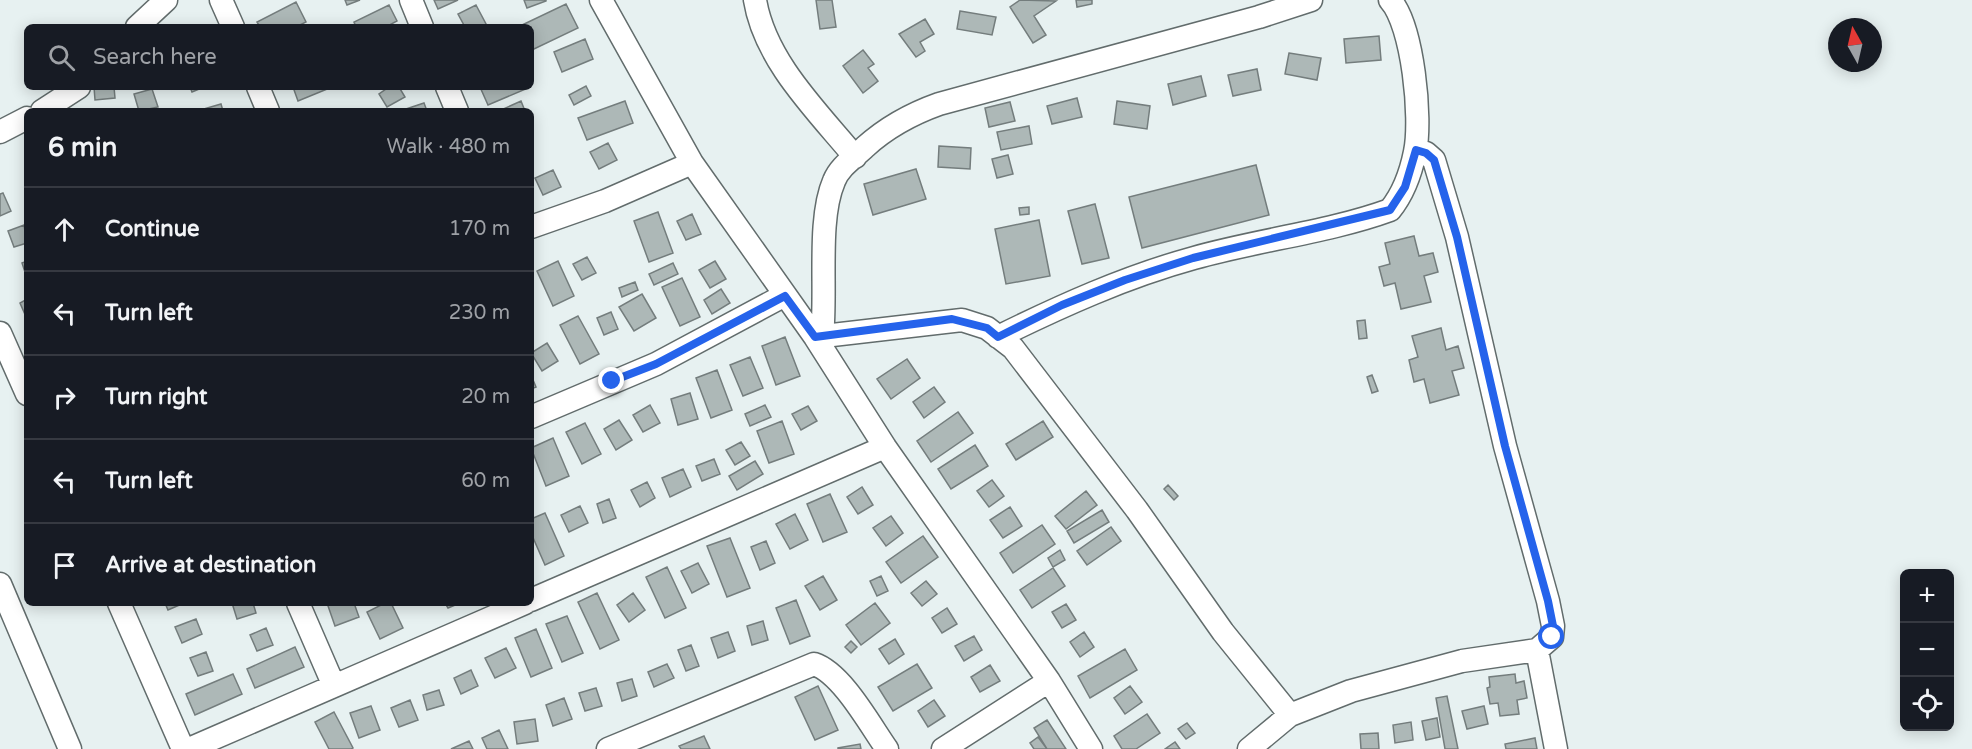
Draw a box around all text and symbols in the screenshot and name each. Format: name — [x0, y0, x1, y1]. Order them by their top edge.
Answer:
north arrow — [1828, 18, 1882, 72]
search box — [24, 24, 534, 90]
icon: search — [45, 41, 78, 74]
text: Search here — [93, 44, 217, 70]
text: 6 min — [48, 132, 117, 163]
text: Walk · 480 m — [387, 135, 510, 159]
icon: ahead — [48, 213, 81, 246]
text: Continue — [105, 216, 200, 242]
text: 170 m — [449, 217, 510, 241]
icon: left — [48, 297, 81, 330]
text: Turn left — [105, 300, 193, 326]
text: 230 m — [449, 301, 510, 325]
route end — [598, 367, 624, 393]
icon: right — [48, 381, 81, 414]
text: Turn right — [105, 384, 207, 410]
text: 20 m — [461, 385, 510, 409]
icon: left — [48, 465, 81, 498]
text: Turn left — [105, 468, 193, 494]
text: 60 m — [461, 469, 510, 493]
icon: arrive — [48, 549, 81, 582]
text: Arrive at destination — [105, 552, 316, 578]
map controls — [1900, 569, 1954, 731]
button: + — [1900, 569, 1954, 623]
route start — [1538, 623, 1564, 649]
button: − — [1900, 623, 1954, 677]
button: locate — [1900, 677, 1954, 731]

